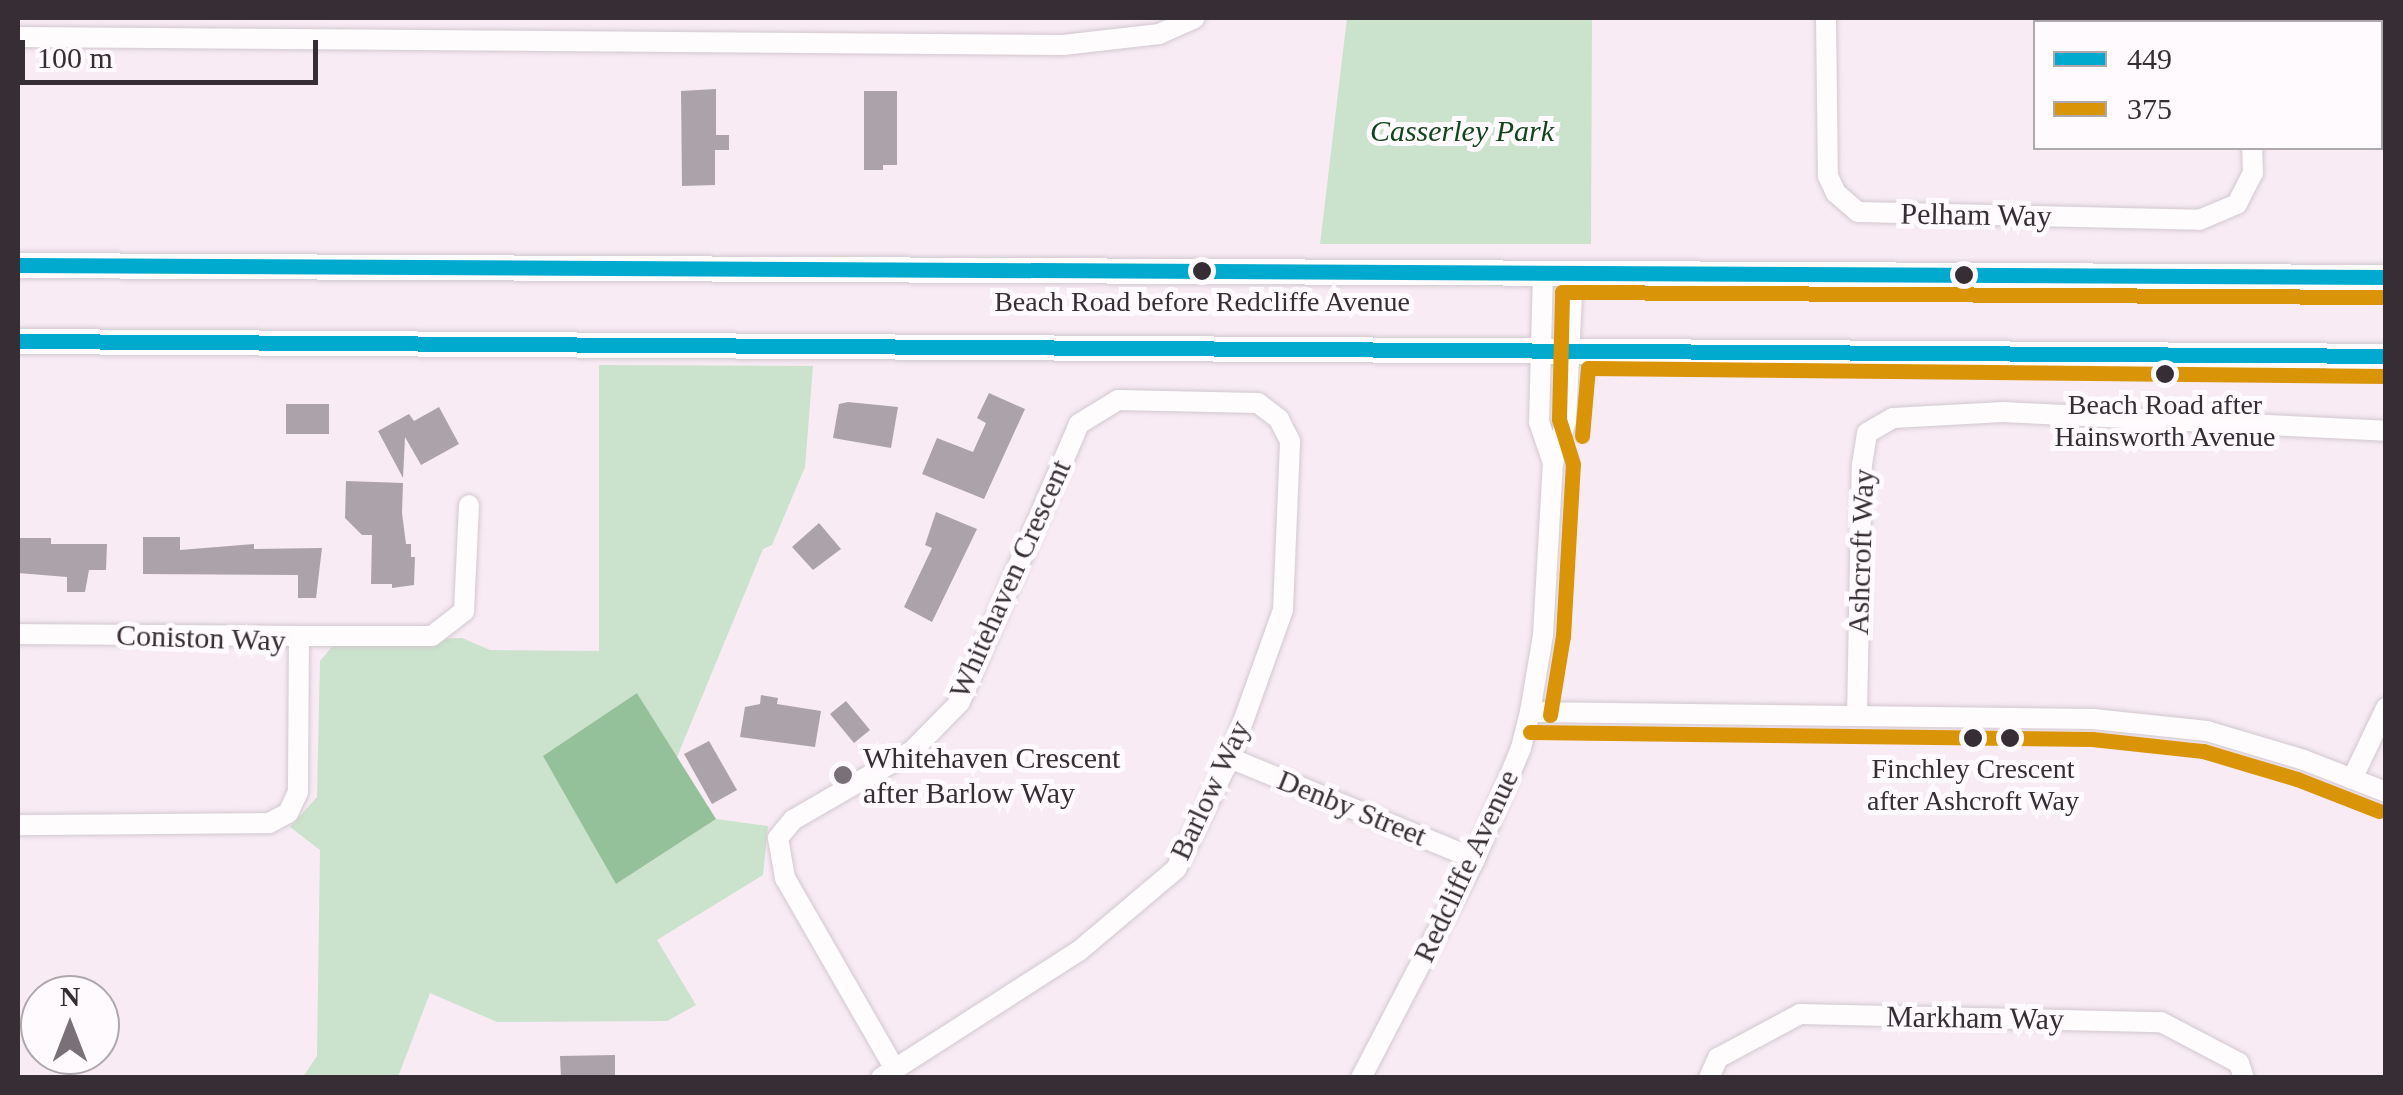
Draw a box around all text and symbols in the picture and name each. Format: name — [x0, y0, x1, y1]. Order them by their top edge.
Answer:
scale bar — [25, 20, 322, 82]
legend — [2033, 20, 2383, 150]
text: 100 m — [37, 41, 113, 74]
text: 449 — [2127, 42, 2172, 75]
text: 375 — [2127, 92, 2172, 125]
park label: Casserley Park — [1370, 113, 1554, 149]
street label: Pelham Way — [1900, 196, 2052, 234]
marker: Beach Road before Redcliffe Avenue — [1192, 261, 1212, 281]
unlabelled marker — [1954, 265, 1974, 285]
place label: Beach Road before Redcliffe Avenue — [993, 285, 1411, 319]
marker: Beach Road after Hainsworth Avenue — [2155, 364, 2175, 384]
place label: Beach Road after Hainsworth Avenue — [2054, 388, 2276, 454]
street label: Whitehaven Crescent — [941, 454, 1079, 704]
street label: Ashcroft Way — [1840, 468, 1882, 636]
street label: Coniston Way — [115, 617, 287, 659]
street label: Barlow Way — [1162, 714, 1258, 866]
marker: Finchley Crescent after Ashcroft Way — [1963, 728, 1983, 748]
unlabelled marker — [2000, 728, 2020, 748]
place label: Whitehaven Crescent after Barlow Way — [863, 740, 1120, 810]
place label: Finchley Crescent after Ashcroft Way — [1866, 752, 2080, 818]
street label: Denby Street — [1272, 762, 1432, 854]
street label: Redcliffe Avenue — [1405, 763, 1527, 969]
marker: Whitehaven Crescent after Barlow Way — [832, 764, 854, 786]
north arrow — [20, 975, 120, 1075]
text: N — [60, 981, 80, 1012]
street label: Markham Way — [1886, 998, 2064, 1038]

